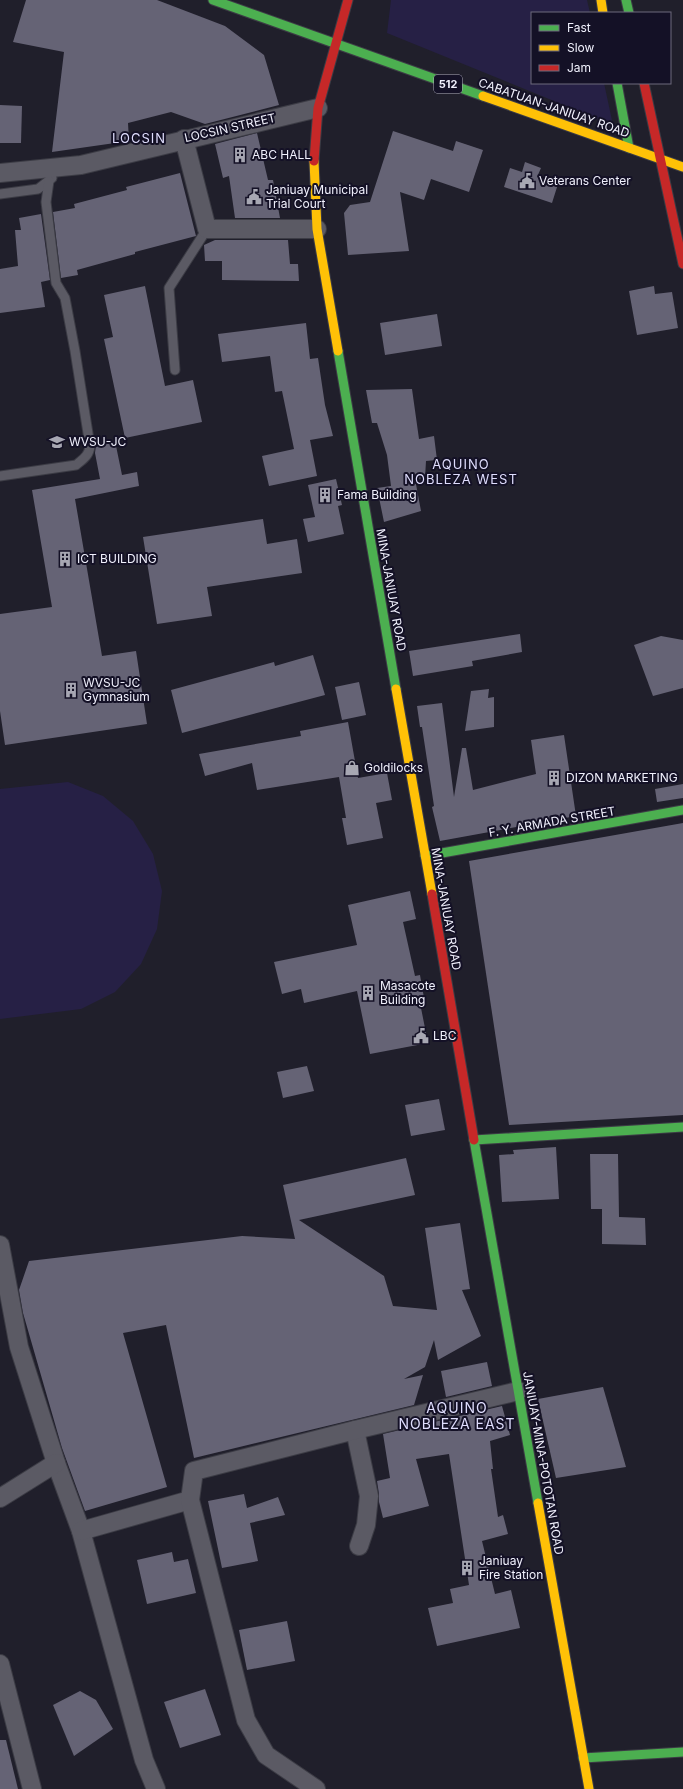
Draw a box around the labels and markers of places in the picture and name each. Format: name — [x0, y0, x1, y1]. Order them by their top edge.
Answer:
building icon: ABC HALL — [231, 146, 249, 164]
place label: ABC HALL — [252, 147, 311, 162]
public building icon: Veterans Center — [518, 172, 536, 190]
place label: Veterans Center — [539, 173, 631, 188]
place label: Janiuay Municipal Trial Court — [266, 182, 368, 211]
public building icon: Janiuay Municipal Trial Court — [245, 188, 263, 206]
school or university icon: WVSU-JC — [48, 433, 66, 451]
place label: WVSU-JC — [69, 434, 127, 449]
building icon: Fama Building — [316, 486, 334, 504]
place label: Fama Building — [337, 487, 417, 502]
building icon: ICT BUILDING — [56, 550, 74, 568]
place label: ICT BUILDING — [77, 551, 157, 566]
place label: WVSU-JC Gymnasium — [83, 675, 150, 704]
building icon: WVSU-JC Gymnasium — [62, 681, 80, 699]
shop icon: Goldilocks — [343, 759, 361, 777]
place label: Goldilocks — [364, 760, 423, 775]
building icon: DIZON MARKETING — [545, 769, 563, 787]
place label: DIZON MARKETING — [566, 770, 678, 785]
place label: Masacote Building — [380, 978, 436, 1007]
building icon: Masacote Building — [359, 984, 377, 1002]
public building icon: LBC — [412, 1027, 430, 1045]
place label: LBC — [433, 1028, 457, 1043]
place label: Janiuay Fire Station — [479, 1553, 543, 1582]
building icon: Janiuay Fire Station — [458, 1559, 476, 1577]

